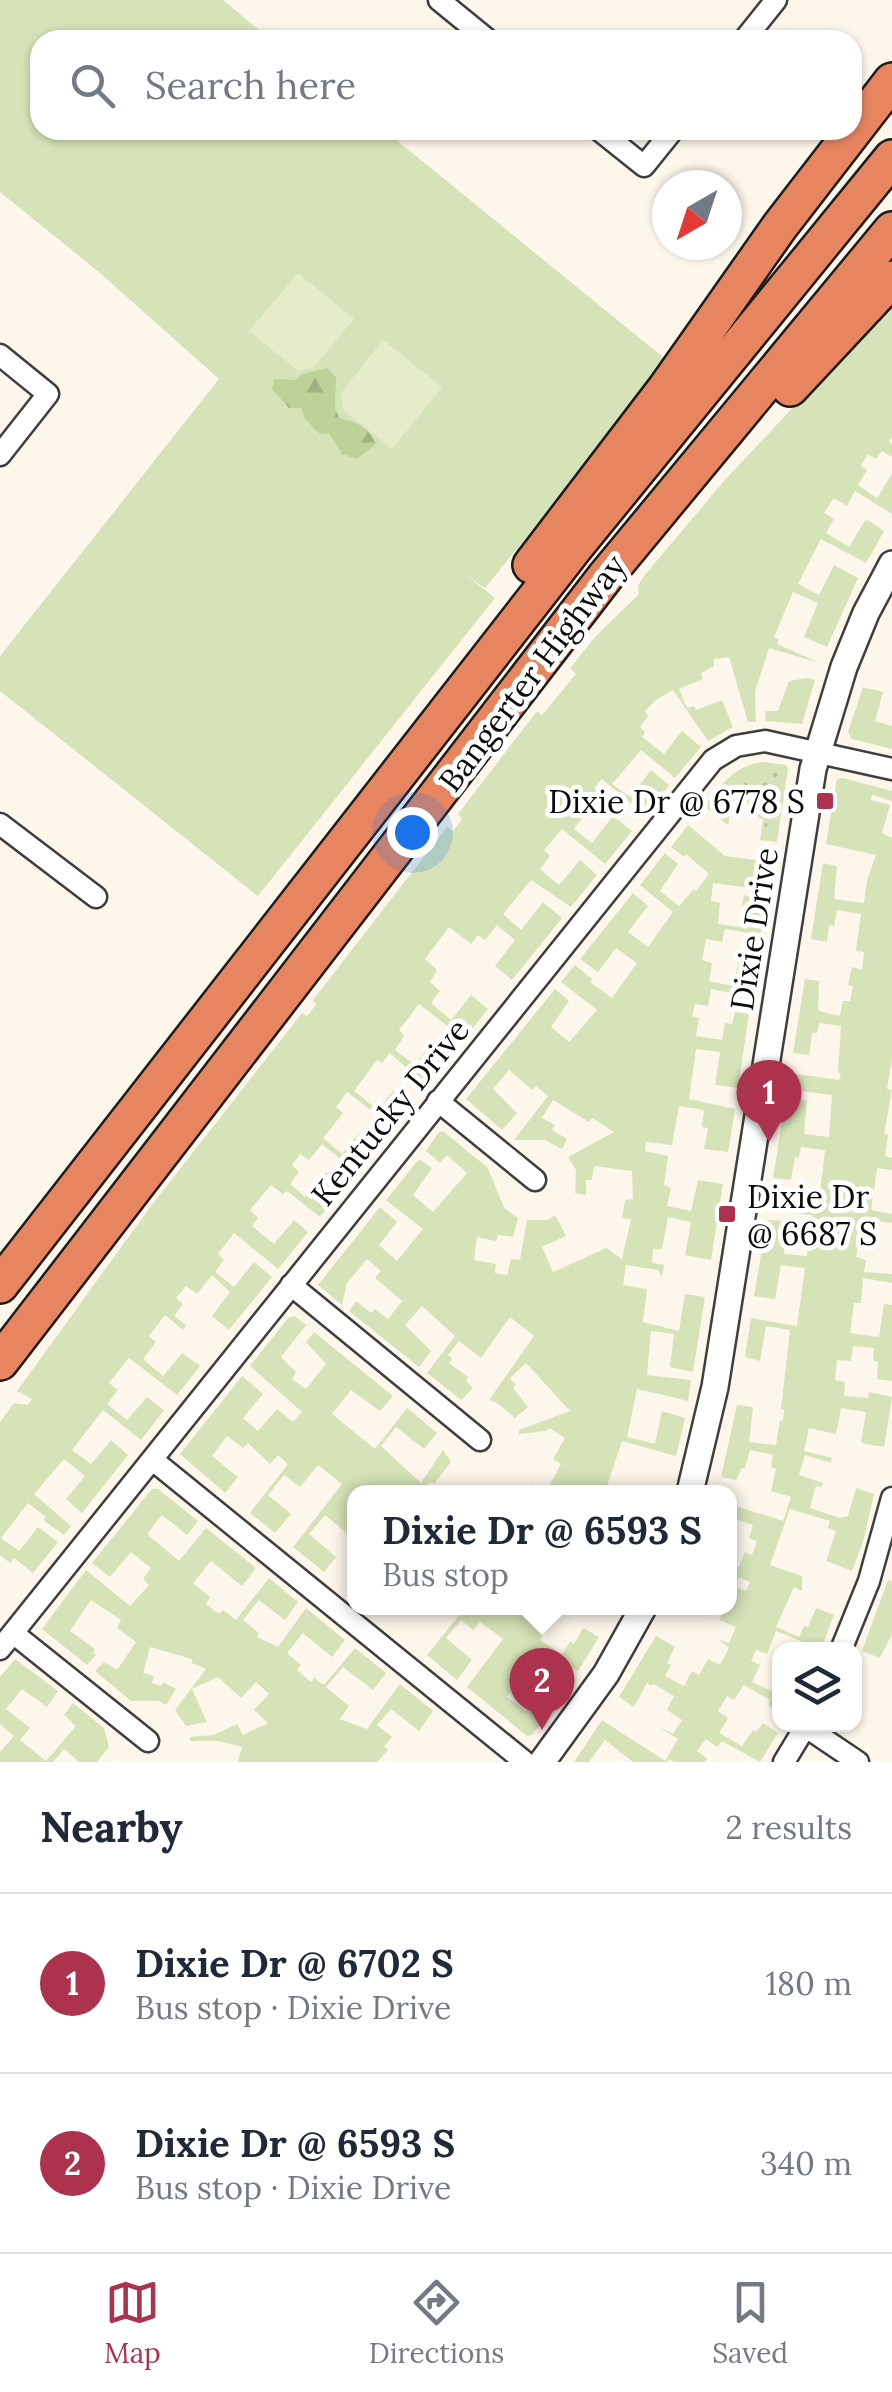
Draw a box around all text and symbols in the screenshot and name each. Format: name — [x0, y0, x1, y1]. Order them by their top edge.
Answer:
search box — [30, 30, 862, 140]
icon: search — [65, 58, 120, 113]
text: Search here — [145, 61, 356, 109]
north arrow — [652, 170, 742, 260]
street label: Bangerter Highway — [429, 546, 635, 800]
place label: Dixie Dr @ 6778 S — [548, 781, 805, 822]
marker: Dixie Dr @ 6778 S — [814, 790, 836, 812]
your location — [387, 807, 438, 858]
street label: Dixie Drive — [721, 845, 787, 1013]
street label: Kentucky Drive — [302, 1010, 478, 1214]
pin: 1 — [736, 1060, 802, 1142]
place label: Dixie Dr @ 6687 S — [747, 1176, 877, 1254]
marker: Dixie Dr @ 6687 S — [716, 1203, 738, 1225]
popup — [347, 1485, 737, 1615]
text: Dixie Dr @ 6593 S — [382, 1506, 702, 1554]
text: Bus stop — [382, 1554, 509, 1595]
map controls — [772, 1642, 862, 1732]
button: layers — [772, 1642, 862, 1732]
pin: 2 — [510, 1648, 574, 1730]
text: Nearby — [40, 1800, 183, 1854]
text: 2 results — [726, 1807, 852, 1848]
text: Dixie Dr @ 6702 S — [135, 1939, 454, 1987]
text: 1 — [66, 1963, 79, 2004]
text: 180 m — [765, 1963, 852, 2004]
text: Bus stop · Dixie Drive — [135, 1987, 451, 2028]
text: Dixie Dr @ 6593 S — [135, 2119, 455, 2167]
text: 2 — [64, 2143, 81, 2184]
text: 340 m — [760, 2143, 852, 2184]
text: Bus stop · Dixie Drive — [135, 2167, 451, 2208]
tab: Map — [104, 2275, 161, 2371]
tab: Directions — [369, 2275, 504, 2371]
tab: Saved — [712, 2275, 788, 2371]

